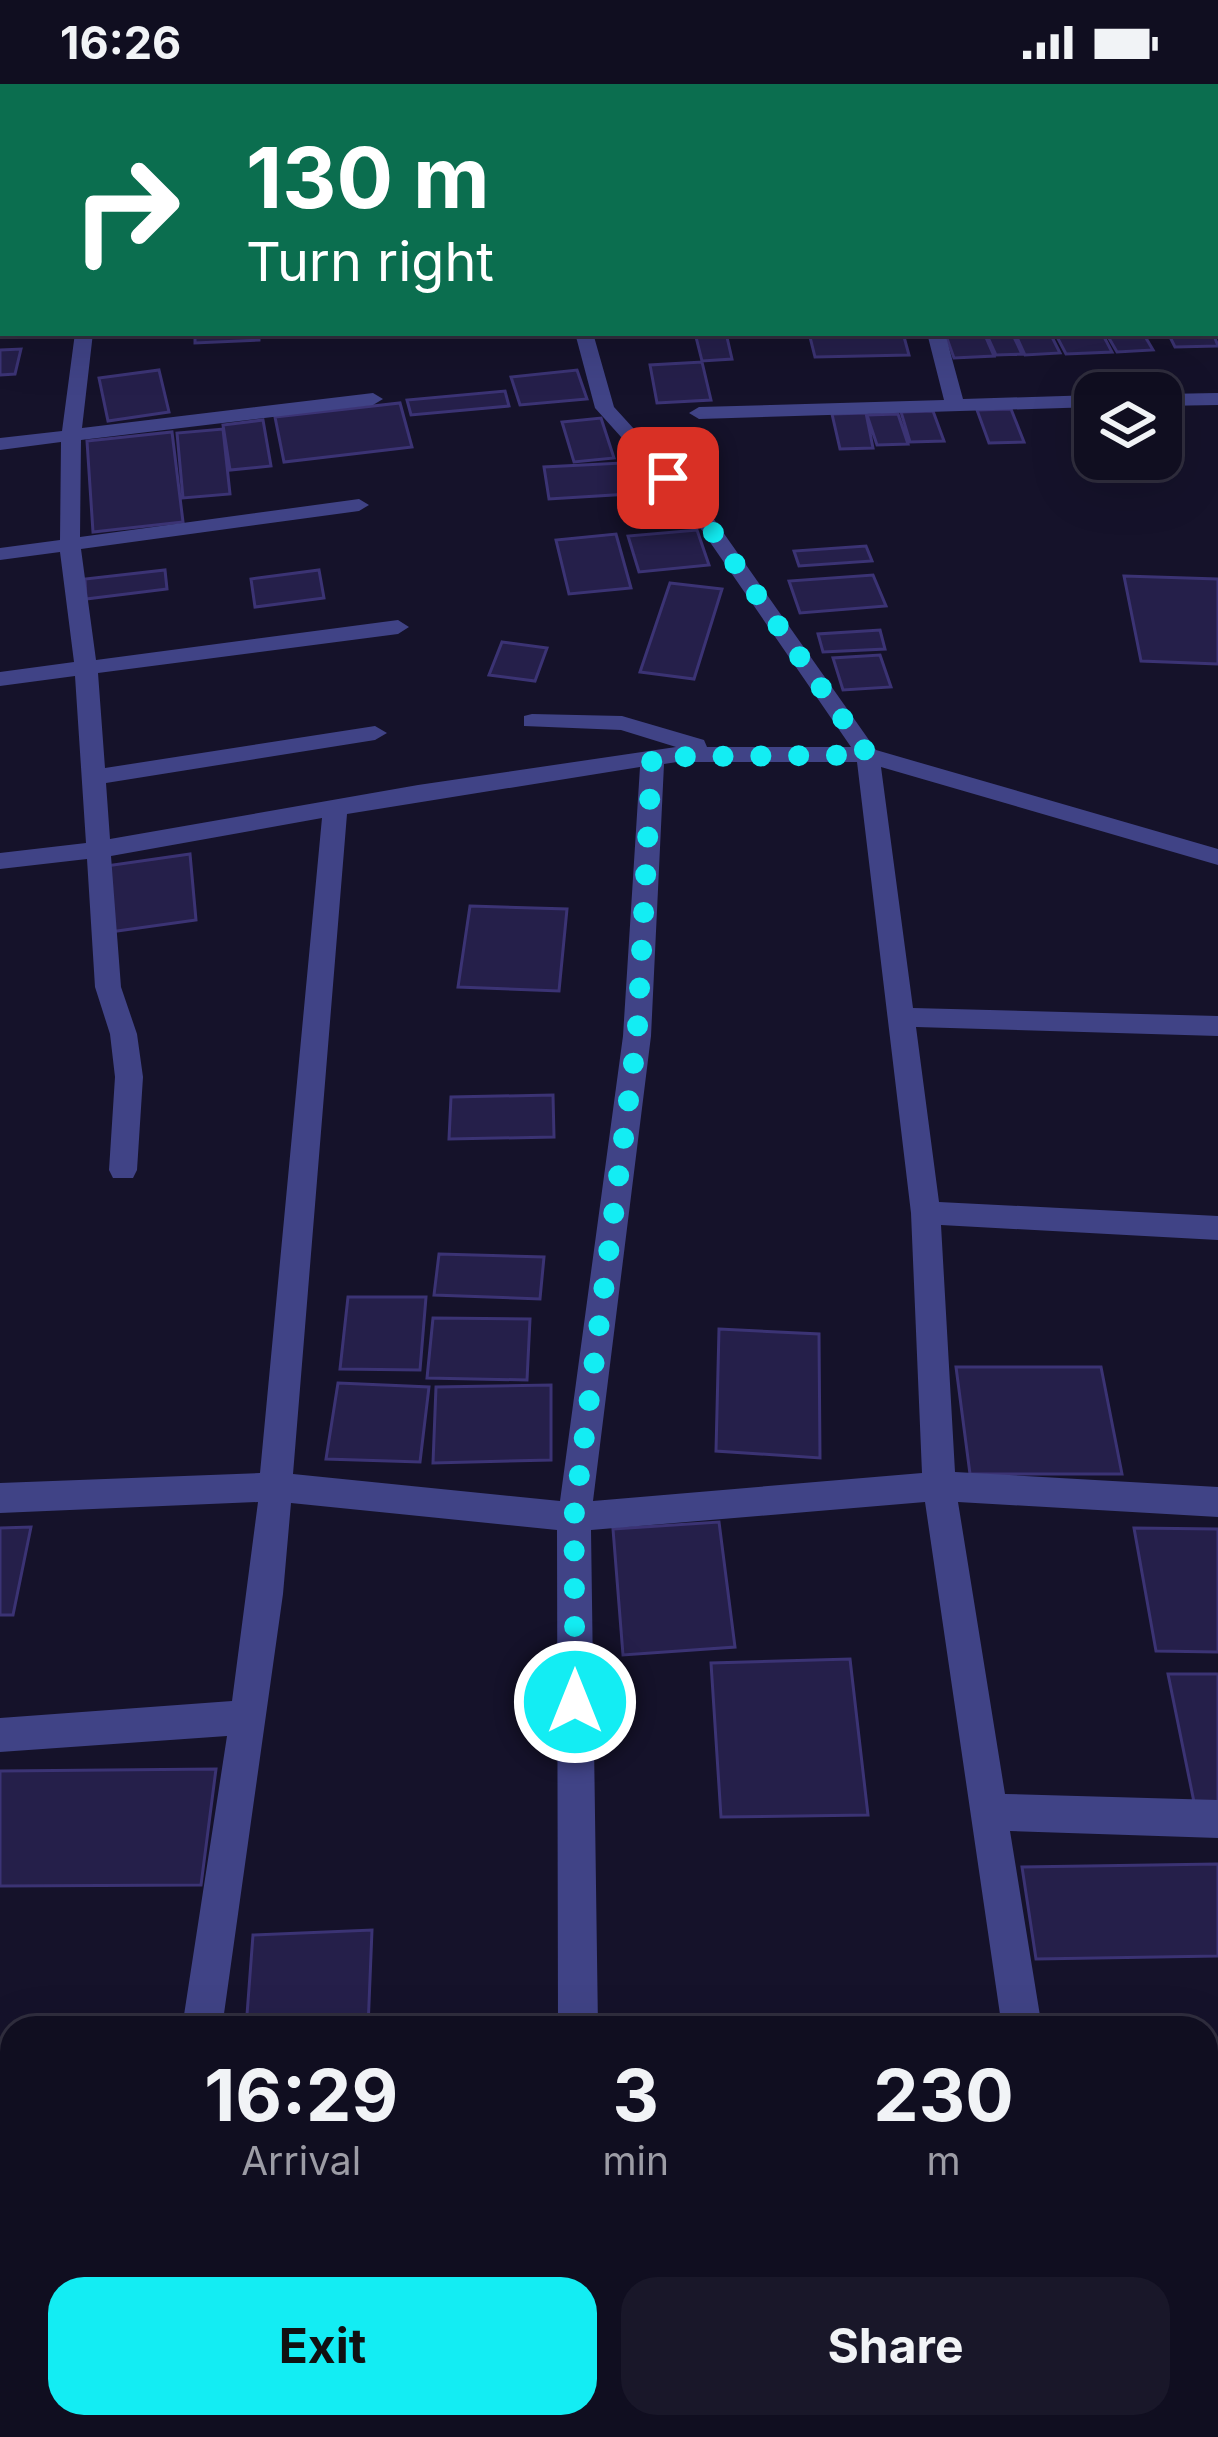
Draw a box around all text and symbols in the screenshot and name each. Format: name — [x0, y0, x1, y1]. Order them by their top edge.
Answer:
text: 16:26 — [60, 15, 181, 70]
text: 130 m — [246, 127, 490, 228]
icon: right — [48, 132, 204, 288]
text: Turn right — [246, 229, 494, 294]
map controls — [1074, 372, 1182, 480]
button: layers — [1074, 372, 1182, 480]
pin — [617, 427, 719, 529]
icon: arrive — [635, 445, 701, 511]
position arrow — [512, 1639, 638, 1765]
text: 16:29 — [204, 2051, 398, 2138]
text: 3 — [613, 2051, 659, 2138]
text: 230 — [873, 2051, 1014, 2138]
text: Arrival — [241, 2137, 361, 2184]
text: min — [602, 2137, 669, 2184]
text: m — [926, 2137, 961, 2184]
button: Exit — [48, 2277, 597, 2415]
button: Share — [621, 2277, 1170, 2415]

